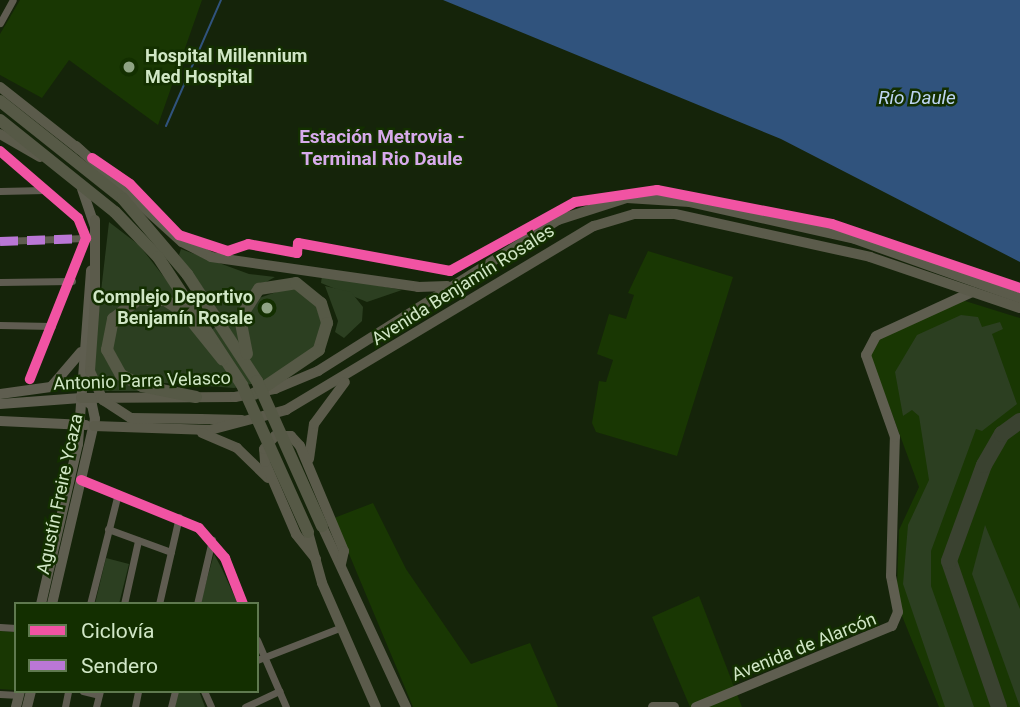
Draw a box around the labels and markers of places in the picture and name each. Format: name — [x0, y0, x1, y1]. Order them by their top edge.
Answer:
place label: Hospital Millennium Med Hospital — [145, 46, 307, 88]
marker: Hospital Millennium Med Hospital — [119, 57, 139, 77]
place label: Complejo Deportivo Benjamín Rosale — [93, 287, 253, 330]
marker: Complejo Deportivo Benjamín Rosale — [259, 300, 275, 316]

